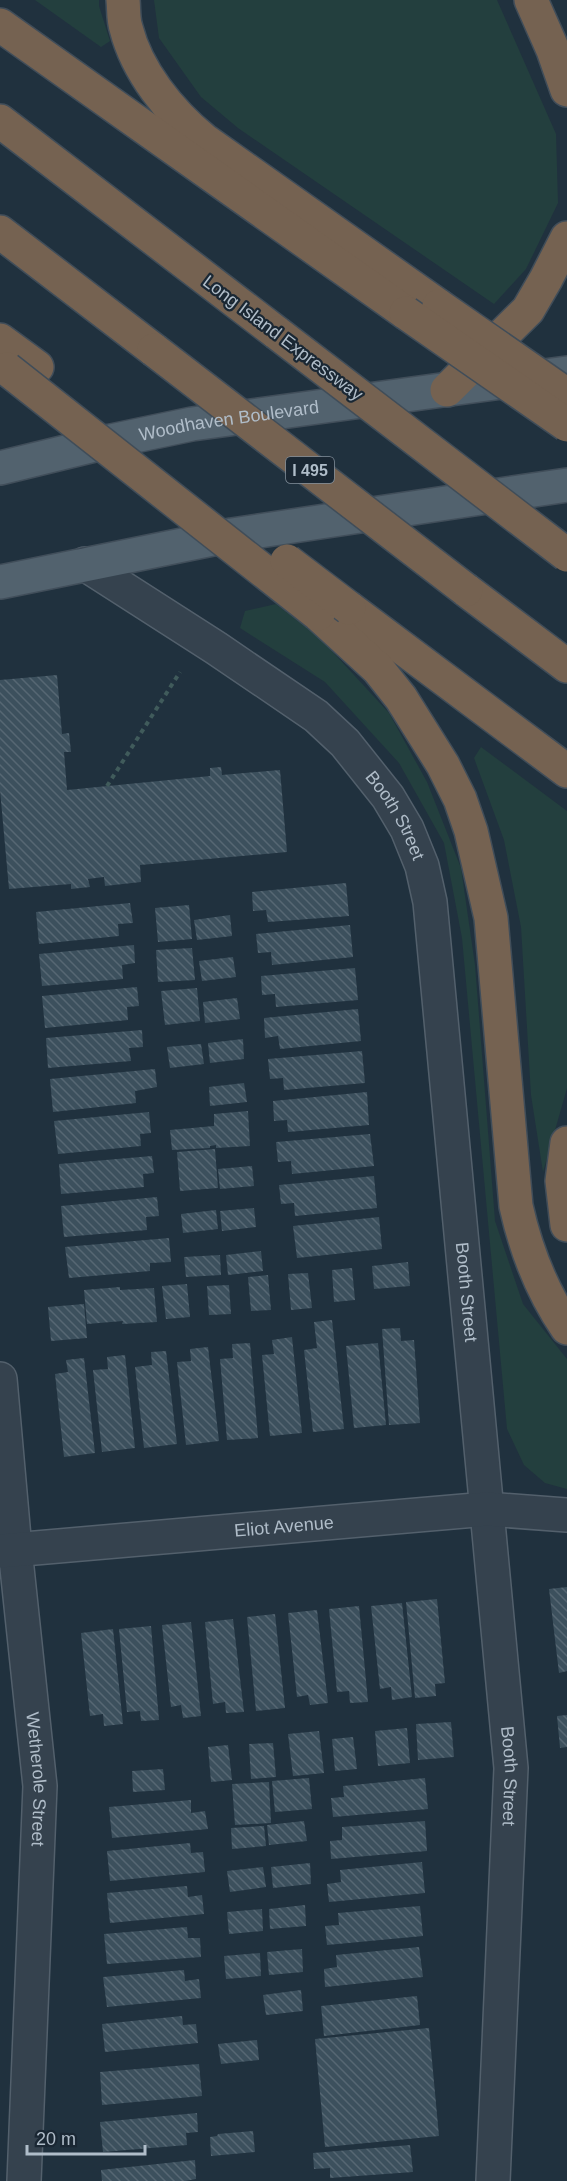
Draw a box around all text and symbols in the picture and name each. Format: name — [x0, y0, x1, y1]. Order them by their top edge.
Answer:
street label: Long Island Expressway — [199, 271, 367, 405]
street label: Woodhaven Boulevard — [137, 397, 320, 445]
road number: I 495 — [286, 457, 334, 483]
street label: Booth Street — [361, 767, 429, 863]
street label: Booth Street — [452, 1241, 481, 1343]
street label: Eliot Avenue — [233, 1512, 335, 1541]
street label: Wetherole Street — [22, 1711, 50, 1847]
street label: Booth Street — [497, 1725, 521, 1826]
scale bar — [27, 2118, 146, 2156]
text: 20 m — [36, 2129, 76, 2149]

